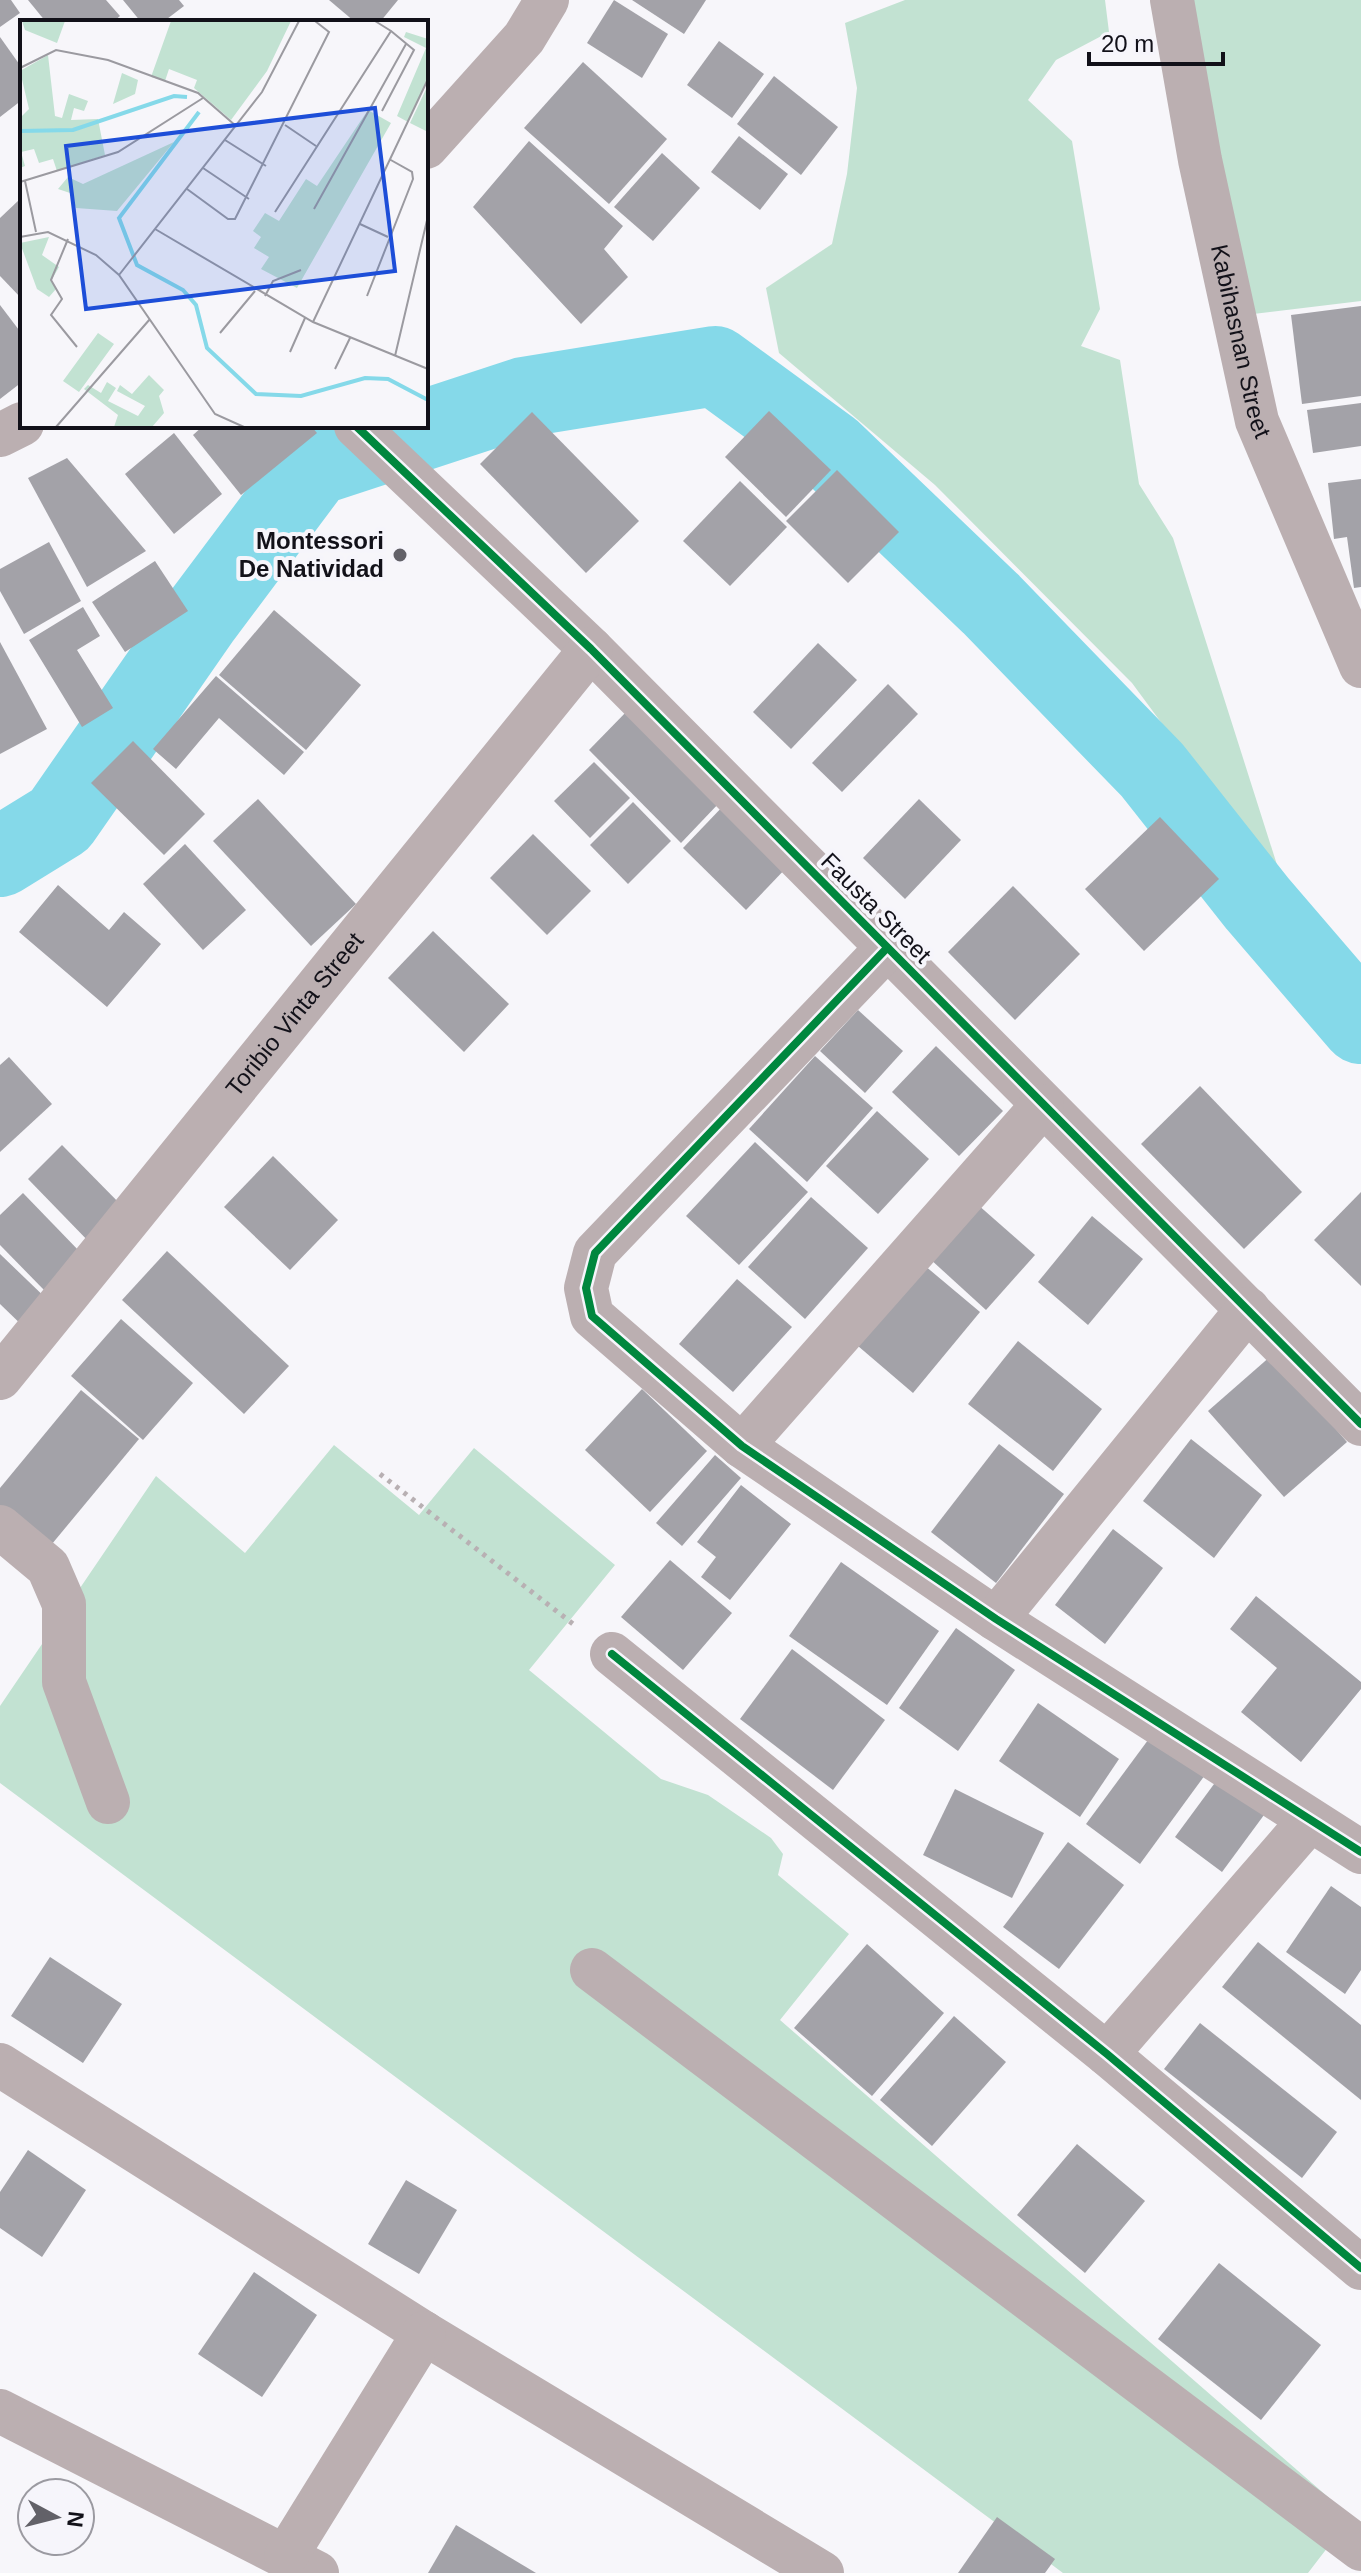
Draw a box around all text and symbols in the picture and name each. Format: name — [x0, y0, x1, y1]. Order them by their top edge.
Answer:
scale bar — [1089, 16, 1223, 66]
inset map — [20, 20, 428, 428]
text: 20 m — [1101, 30, 1154, 57]
street label: Kabihasnan Street — [1206, 242, 1277, 442]
place label: Montessori De Natividad — [239, 527, 384, 582]
marker: Montessori De Natividad — [391, 546, 409, 564]
street label: Fausta Street — [816, 847, 937, 968]
street label: Toribio Vinta Street — [220, 927, 369, 1101]
north arrow — [16, 2477, 96, 2557]
text: N — [62, 2510, 89, 2529]

